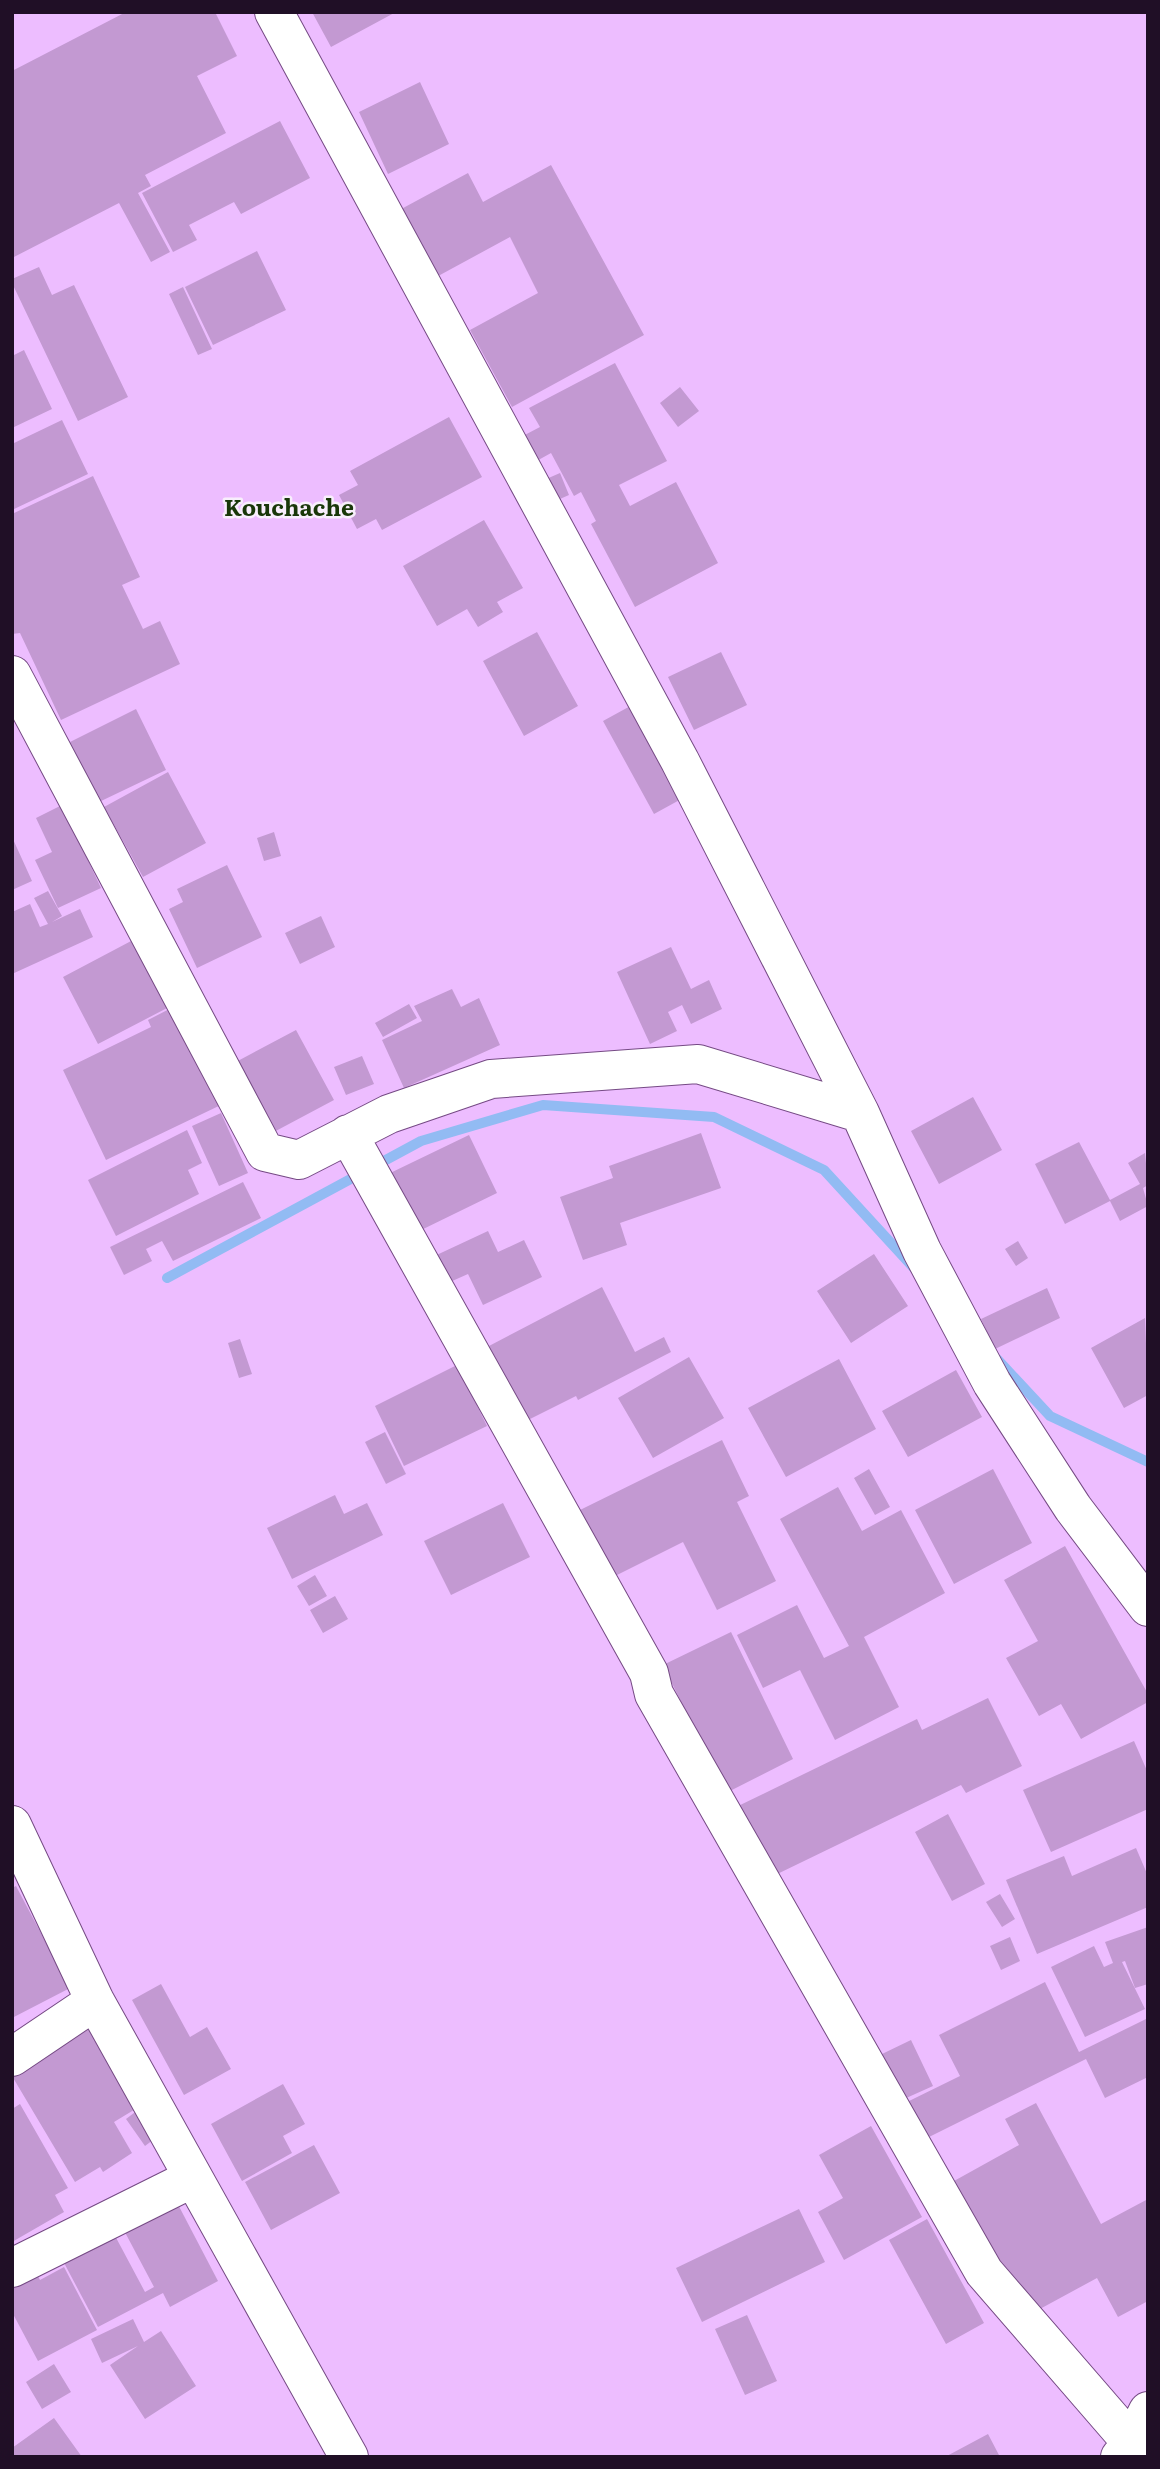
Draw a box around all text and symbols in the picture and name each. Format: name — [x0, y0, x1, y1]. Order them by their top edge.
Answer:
district label: Kouchache — [224, 489, 354, 523]

